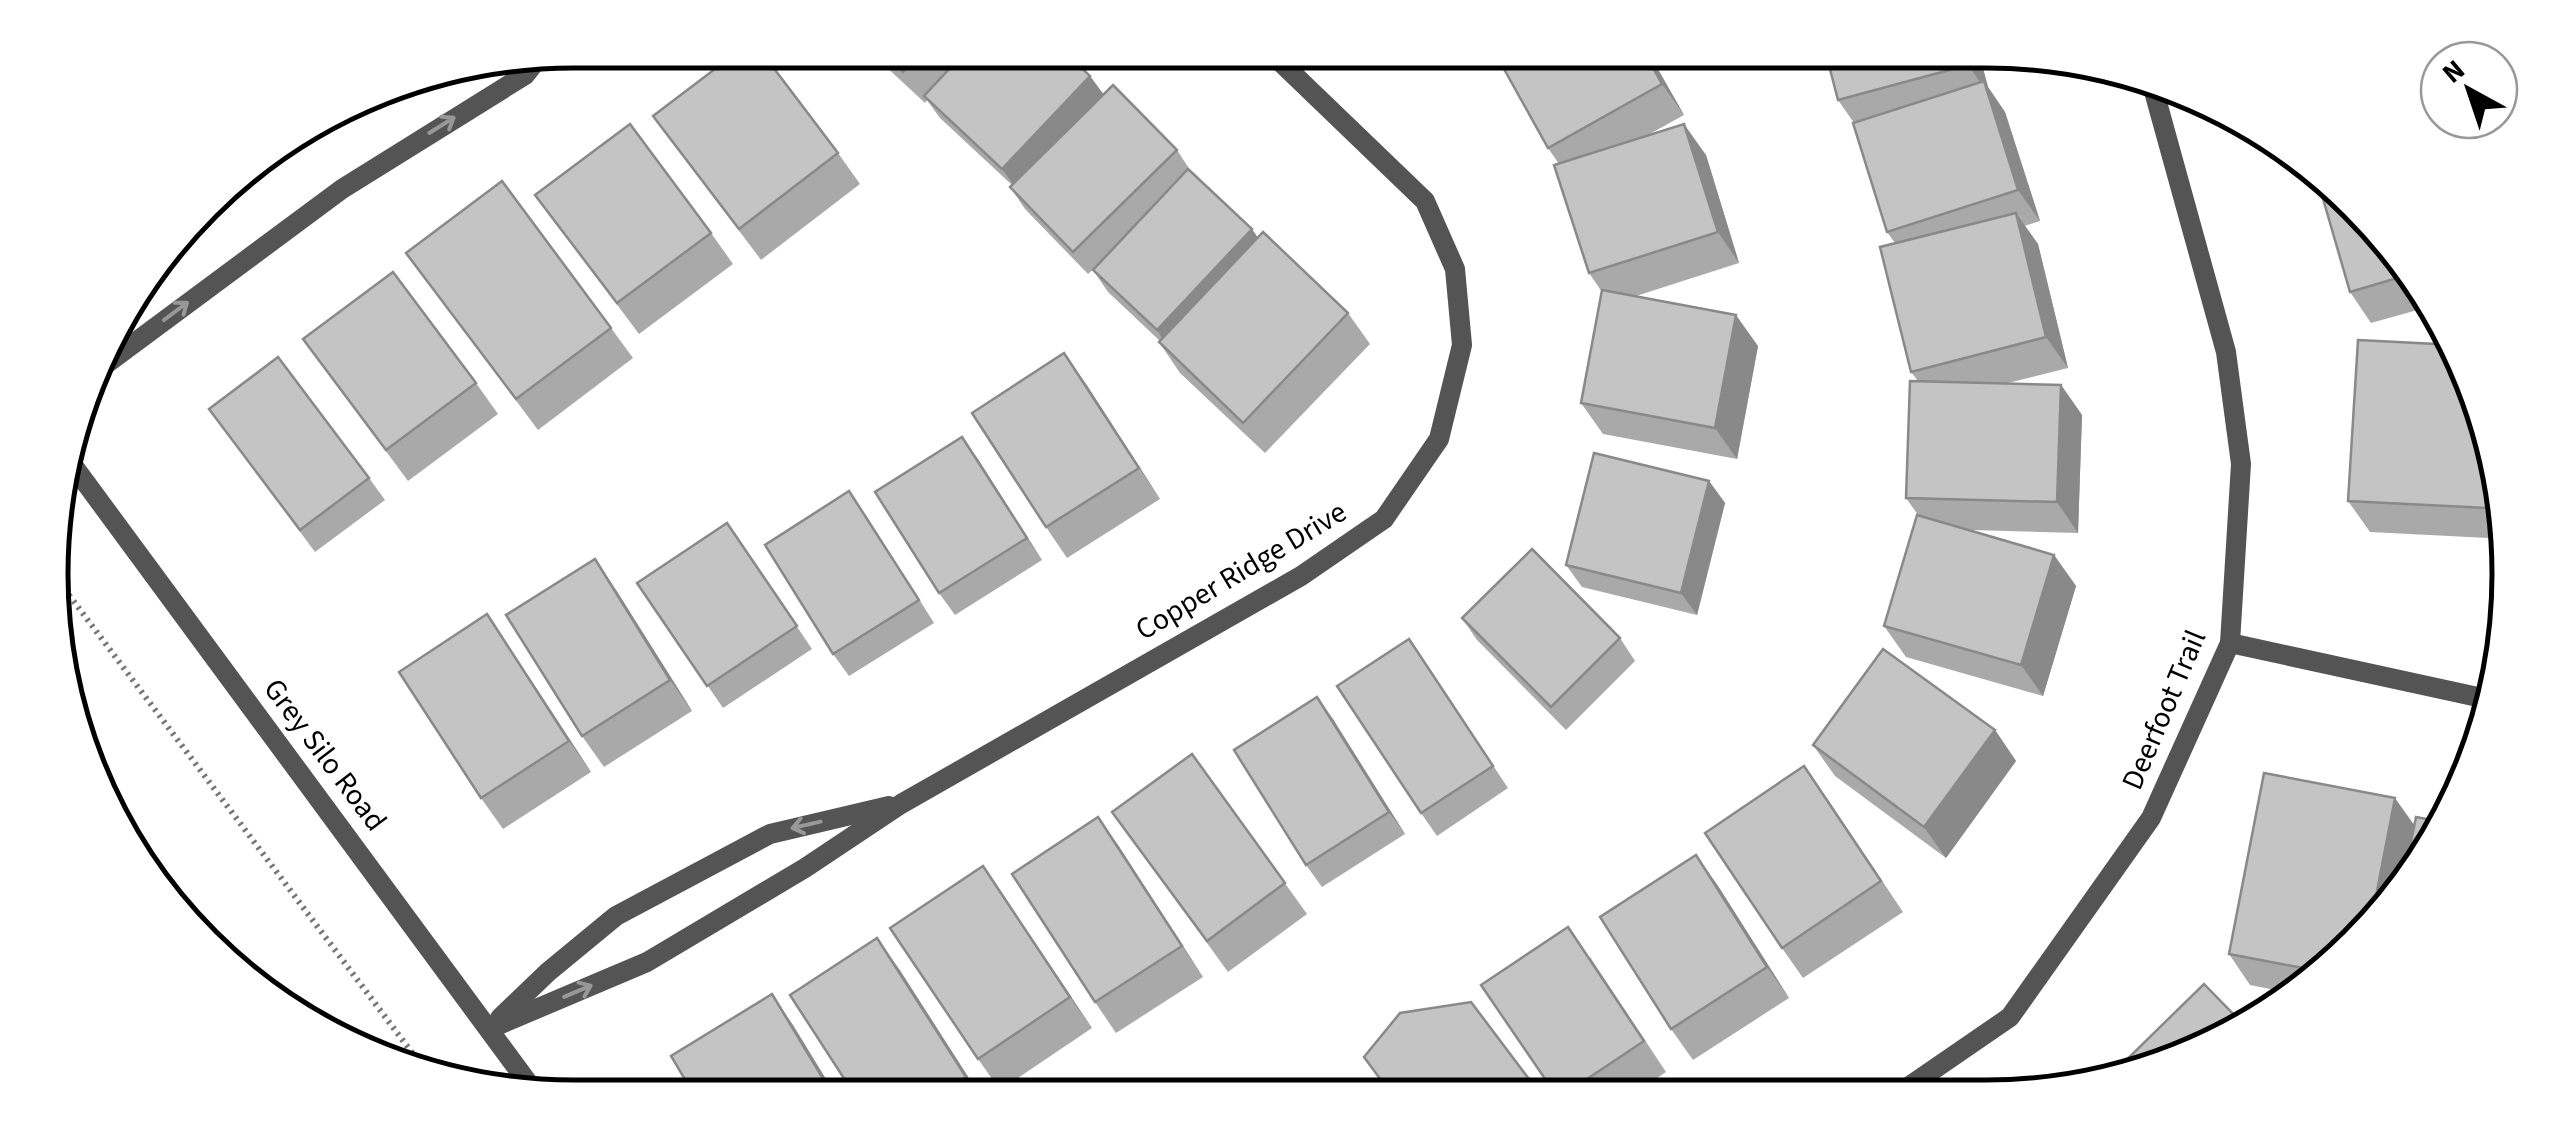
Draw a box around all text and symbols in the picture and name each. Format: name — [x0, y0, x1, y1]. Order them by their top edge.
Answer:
north arrow — [2419, 40, 2519, 140]
text: N — [2434, 50, 2474, 93]
one-way arrow — [427, 115, 456, 136]
one-way arrow — [162, 301, 189, 322]
street label: Copper Ridge Drive — [1127, 491, 1355, 651]
street label: Deerfoot Trail — [2111, 623, 2217, 797]
street label: Grey Silo Road — [253, 670, 397, 840]
one-way arrow — [791, 817, 823, 836]
one-way arrow — [563, 981, 593, 999]

